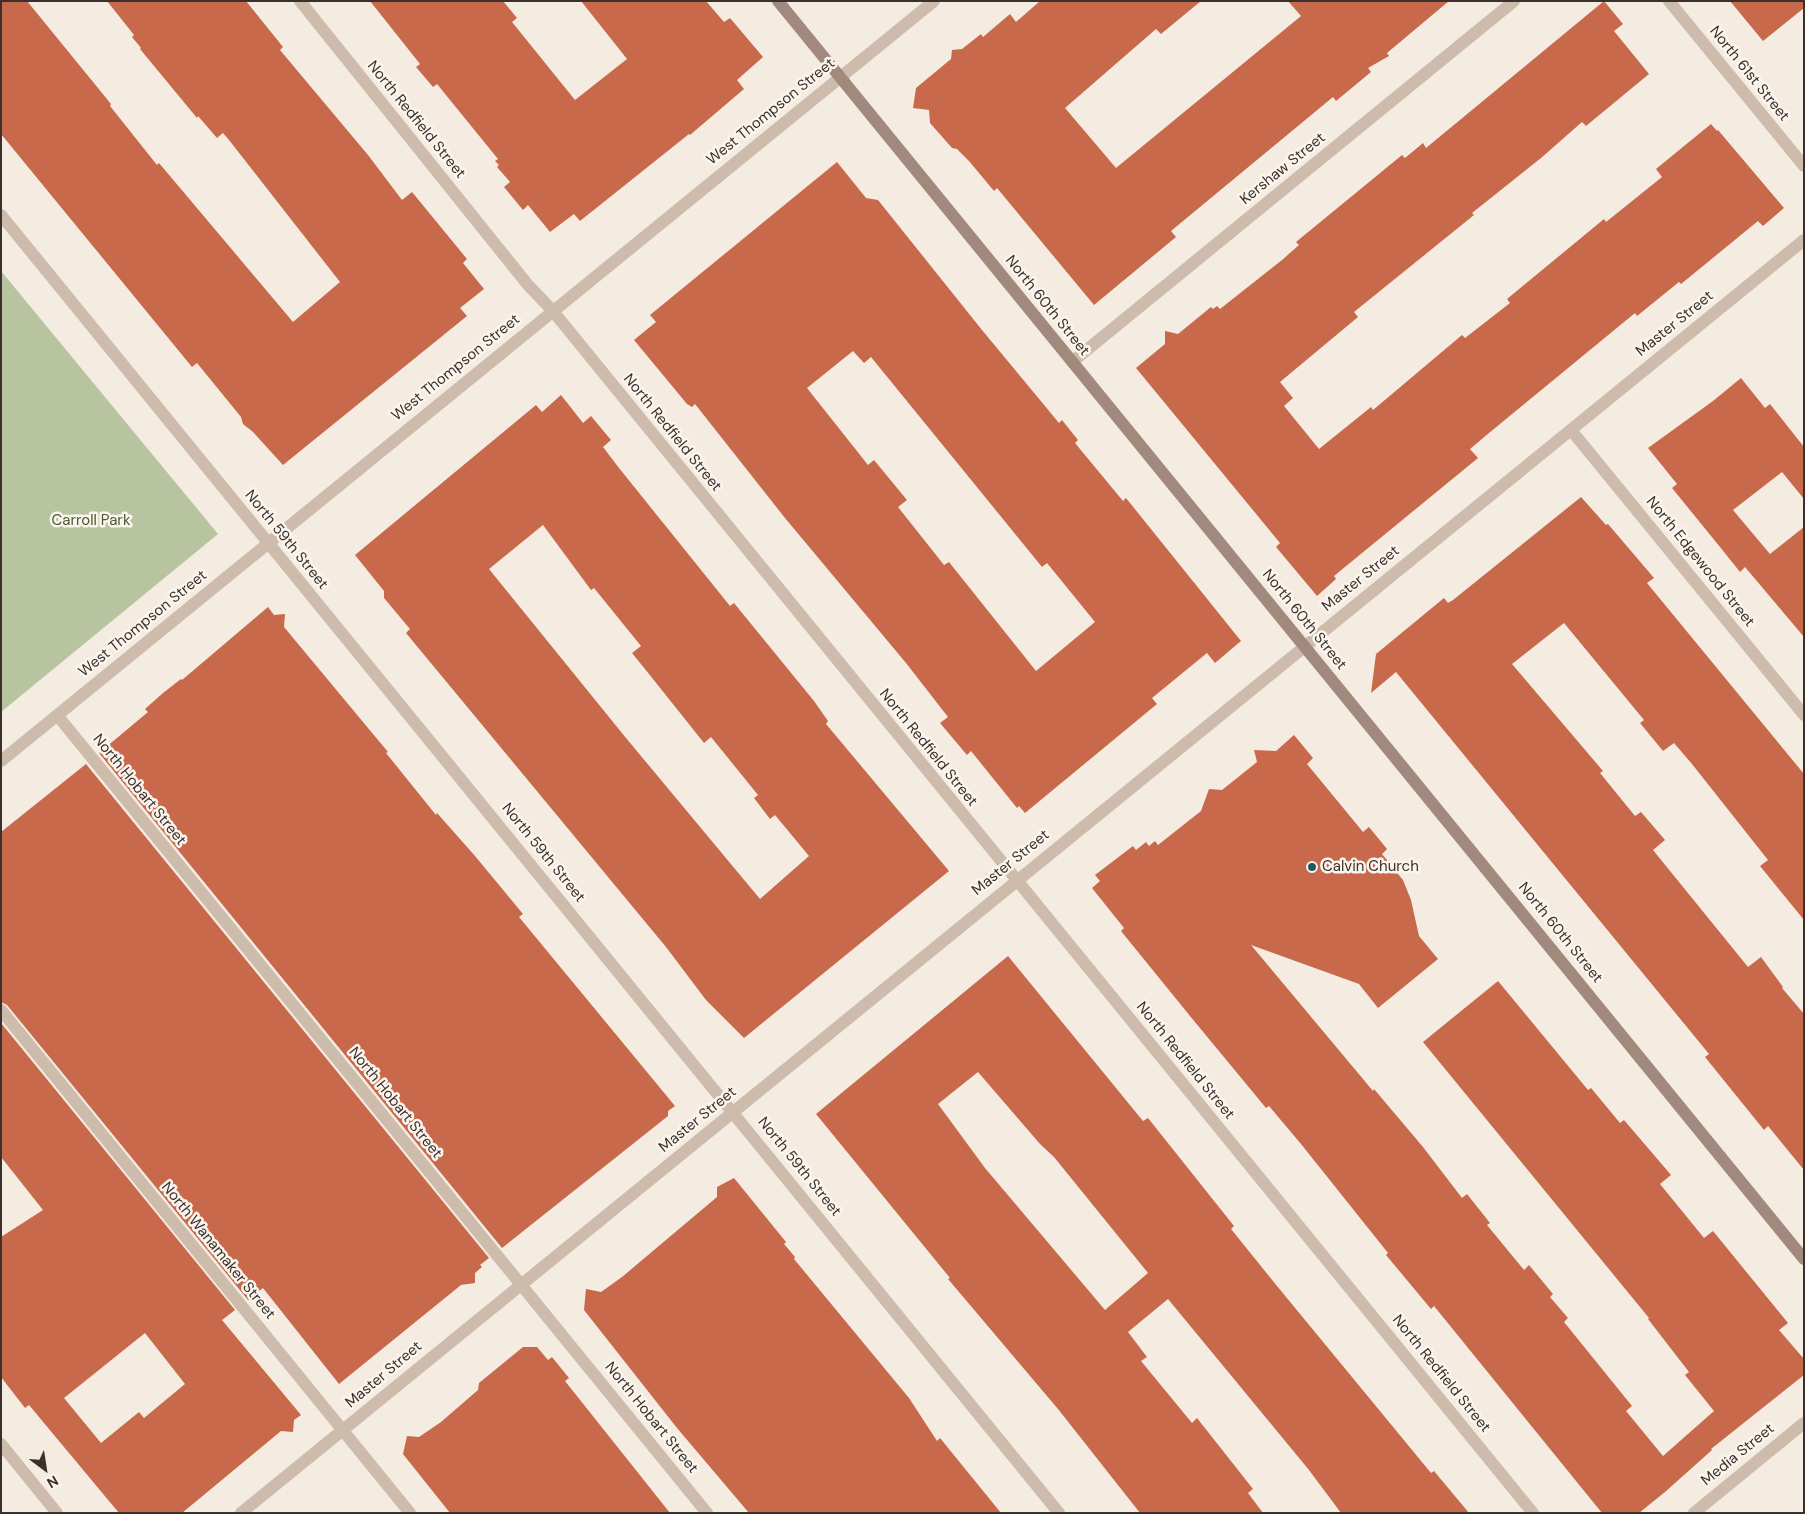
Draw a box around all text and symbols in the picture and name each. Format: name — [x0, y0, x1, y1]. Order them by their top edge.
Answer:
street label: North 61st Street — [1705, 23, 1793, 125]
street label: West Thompson Street — [703, 55, 839, 169]
street label: North Redfield Street — [363, 58, 469, 182]
street label: Kershaw Street — [1237, 129, 1329, 209]
street label: North 60th Street — [1001, 252, 1093, 360]
street label: Master Street — [1633, 287, 1717, 361]
street label: West Thompson Street — [388, 311, 524, 425]
street label: North Redfield Street — [619, 371, 725, 495]
street label: North 59th Street — [240, 487, 332, 593]
street label: North Edgewood Street — [1642, 493, 1758, 631]
park label: Carroll Park — [52, 512, 130, 530]
street label: Master Street — [1319, 542, 1403, 616]
street label: North 60th Street — [1258, 566, 1350, 674]
street label: West Thompson Street — [75, 567, 211, 681]
street label: North Redfield Street — [875, 686, 981, 810]
street label: North Hobart Street — [89, 731, 189, 849]
street label: North 59th Street — [497, 800, 589, 906]
street label: Master Street — [969, 826, 1053, 900]
place label: Calvin Church — [1322, 858, 1419, 876]
marker: Calvin Church — [1306, 861, 1318, 873]
street label: North 60th Street — [1514, 879, 1606, 987]
street label: North Redfield Street — [1132, 999, 1238, 1123]
street label: North Hobart Street — [345, 1044, 445, 1162]
street label: Master Street — [656, 1083, 740, 1157]
street label: North 59th Street — [753, 1114, 845, 1220]
street label: North Wanamaker Street — [157, 1179, 279, 1323]
street label: North Redfield Street — [1388, 1312, 1494, 1436]
street label: Master Street — [342, 1338, 426, 1412]
street label: North Hobart Street — [601, 1359, 701, 1477]
street label: Media Street — [1698, 1420, 1778, 1490]
north arrow — [20, 1444, 70, 1494]
text: N — [44, 1472, 62, 1492]

